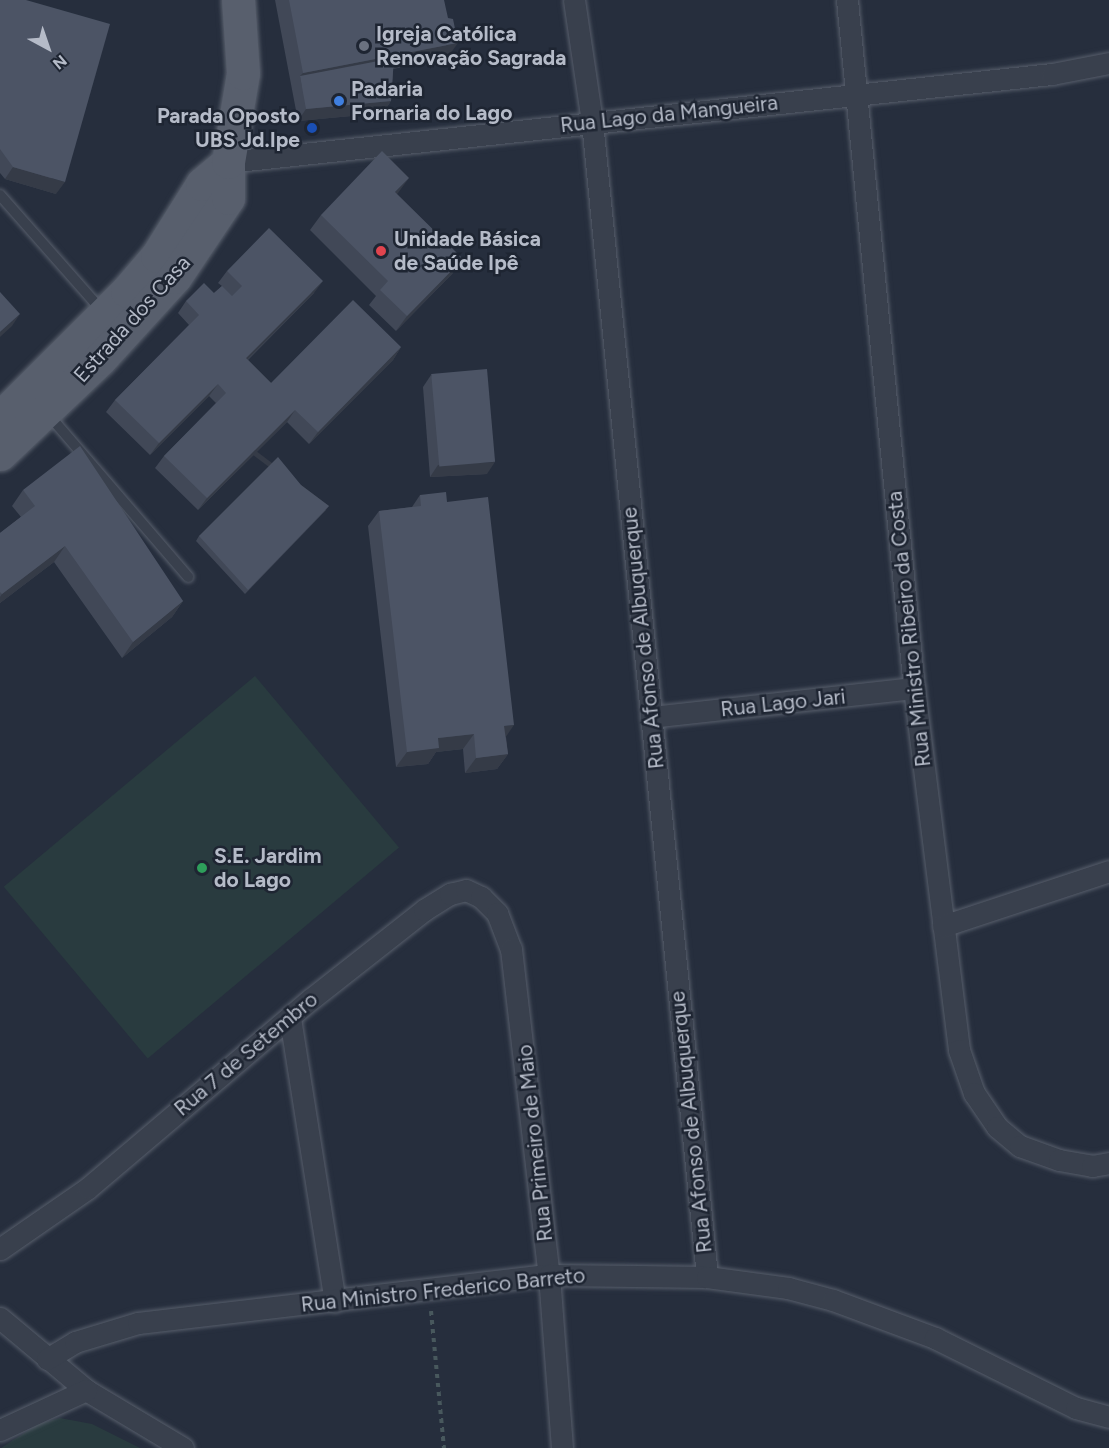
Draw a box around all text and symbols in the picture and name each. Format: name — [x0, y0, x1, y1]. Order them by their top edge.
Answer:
north arrow — [18, 18, 78, 78]
place label: Igreja Católica Renovação Sagrada — [376, 21, 567, 71]
marker: Igreja Católica Renovação Sagrada — [357, 39, 371, 53]
text: N — [49, 51, 71, 73]
place label: Padaria Fornaria do Lago — [351, 76, 512, 126]
street label: Rua Lago da Mangueira — [559, 90, 779, 138]
marker: Padaria Fornaria do Lago — [332, 94, 346, 108]
place label: Parada Oposto UBS Jd.Ipe — [157, 103, 300, 153]
marker: Parada Oposto UBS Jd.Ipe — [305, 121, 319, 135]
place label: Unidade Básica de Saúde Ipê — [394, 226, 541, 276]
marker: Unidade Básica de Saúde Ipê — [372, 242, 390, 260]
street label: Estrada dos Casa — [68, 250, 196, 388]
street label: Rua Ministro Ribeiro da Costa — [882, 490, 936, 768]
street label: Rua Afonso de Albuquerque — [617, 506, 669, 770]
street label: Rua Lago Jari — [719, 684, 847, 722]
place label: S.E. Jardim do Lago — [214, 843, 322, 893]
marker: S.E. Jardim do Lago — [195, 861, 209, 875]
street label: Rua 7 de Setembro — [169, 987, 323, 1121]
street label: Rua Afonso de Albuquerque — [665, 990, 717, 1254]
street label: Rua Primeiro de Maio — [512, 1043, 558, 1243]
street label: Rua Ministro Frederico Barreto — [300, 1263, 586, 1317]

